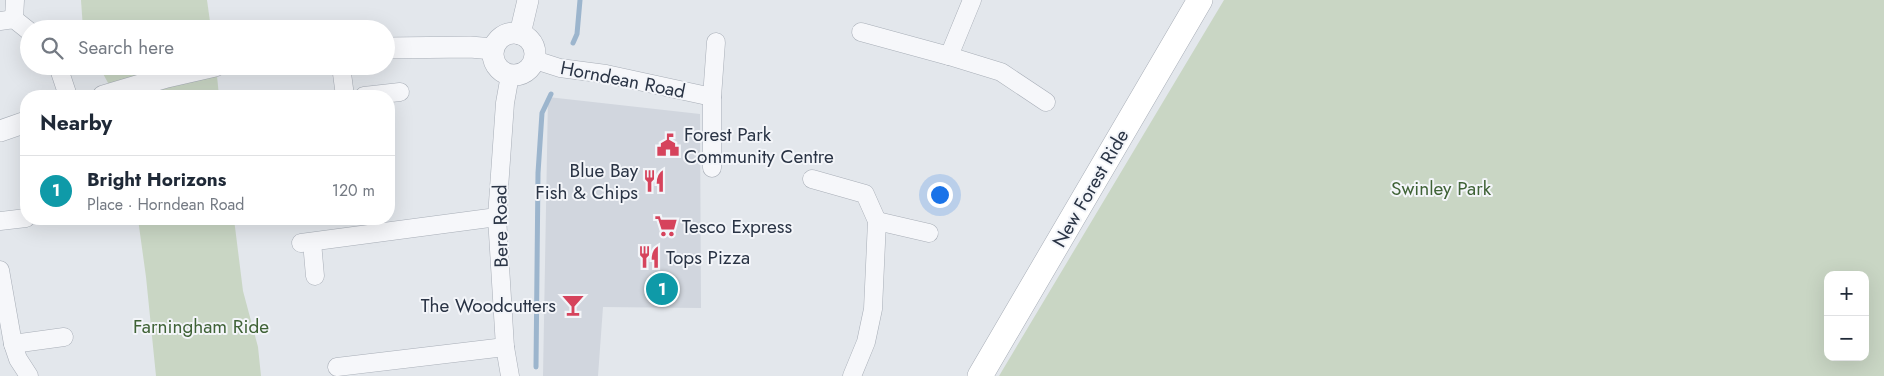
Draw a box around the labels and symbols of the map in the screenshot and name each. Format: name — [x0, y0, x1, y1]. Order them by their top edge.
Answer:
street label: Horndean Road — [558, 54, 688, 105]
place label: Forest Park Community Centre — [684, 121, 834, 170]
street label: New Forest Ride — [1046, 124, 1135, 252]
public building icon: Forest Park Community Centre — [655, 132, 681, 158]
place label: Blue Bay Fish & Chips — [535, 157, 639, 206]
restaurant icon: Blue Bay Fish & Chips — [641, 168, 667, 194]
park label: Swinley Park — [1391, 175, 1492, 202]
your location — [927, 182, 953, 208]
street label: Bere Road — [486, 184, 515, 268]
supermarket icon: Tesco Express — [653, 213, 679, 239]
place label: Tesco Express — [682, 213, 792, 240]
restaurant icon: Tops Pizza — [636, 244, 662, 270]
place label: Tops Pizza — [666, 244, 750, 271]
pin: 1 — [646, 270, 678, 308]
place label: The Woodcutters — [421, 292, 556, 319]
bar icon: The Woodcutters — [560, 292, 586, 318]
park label: Farningham Ride — [133, 313, 269, 340]

